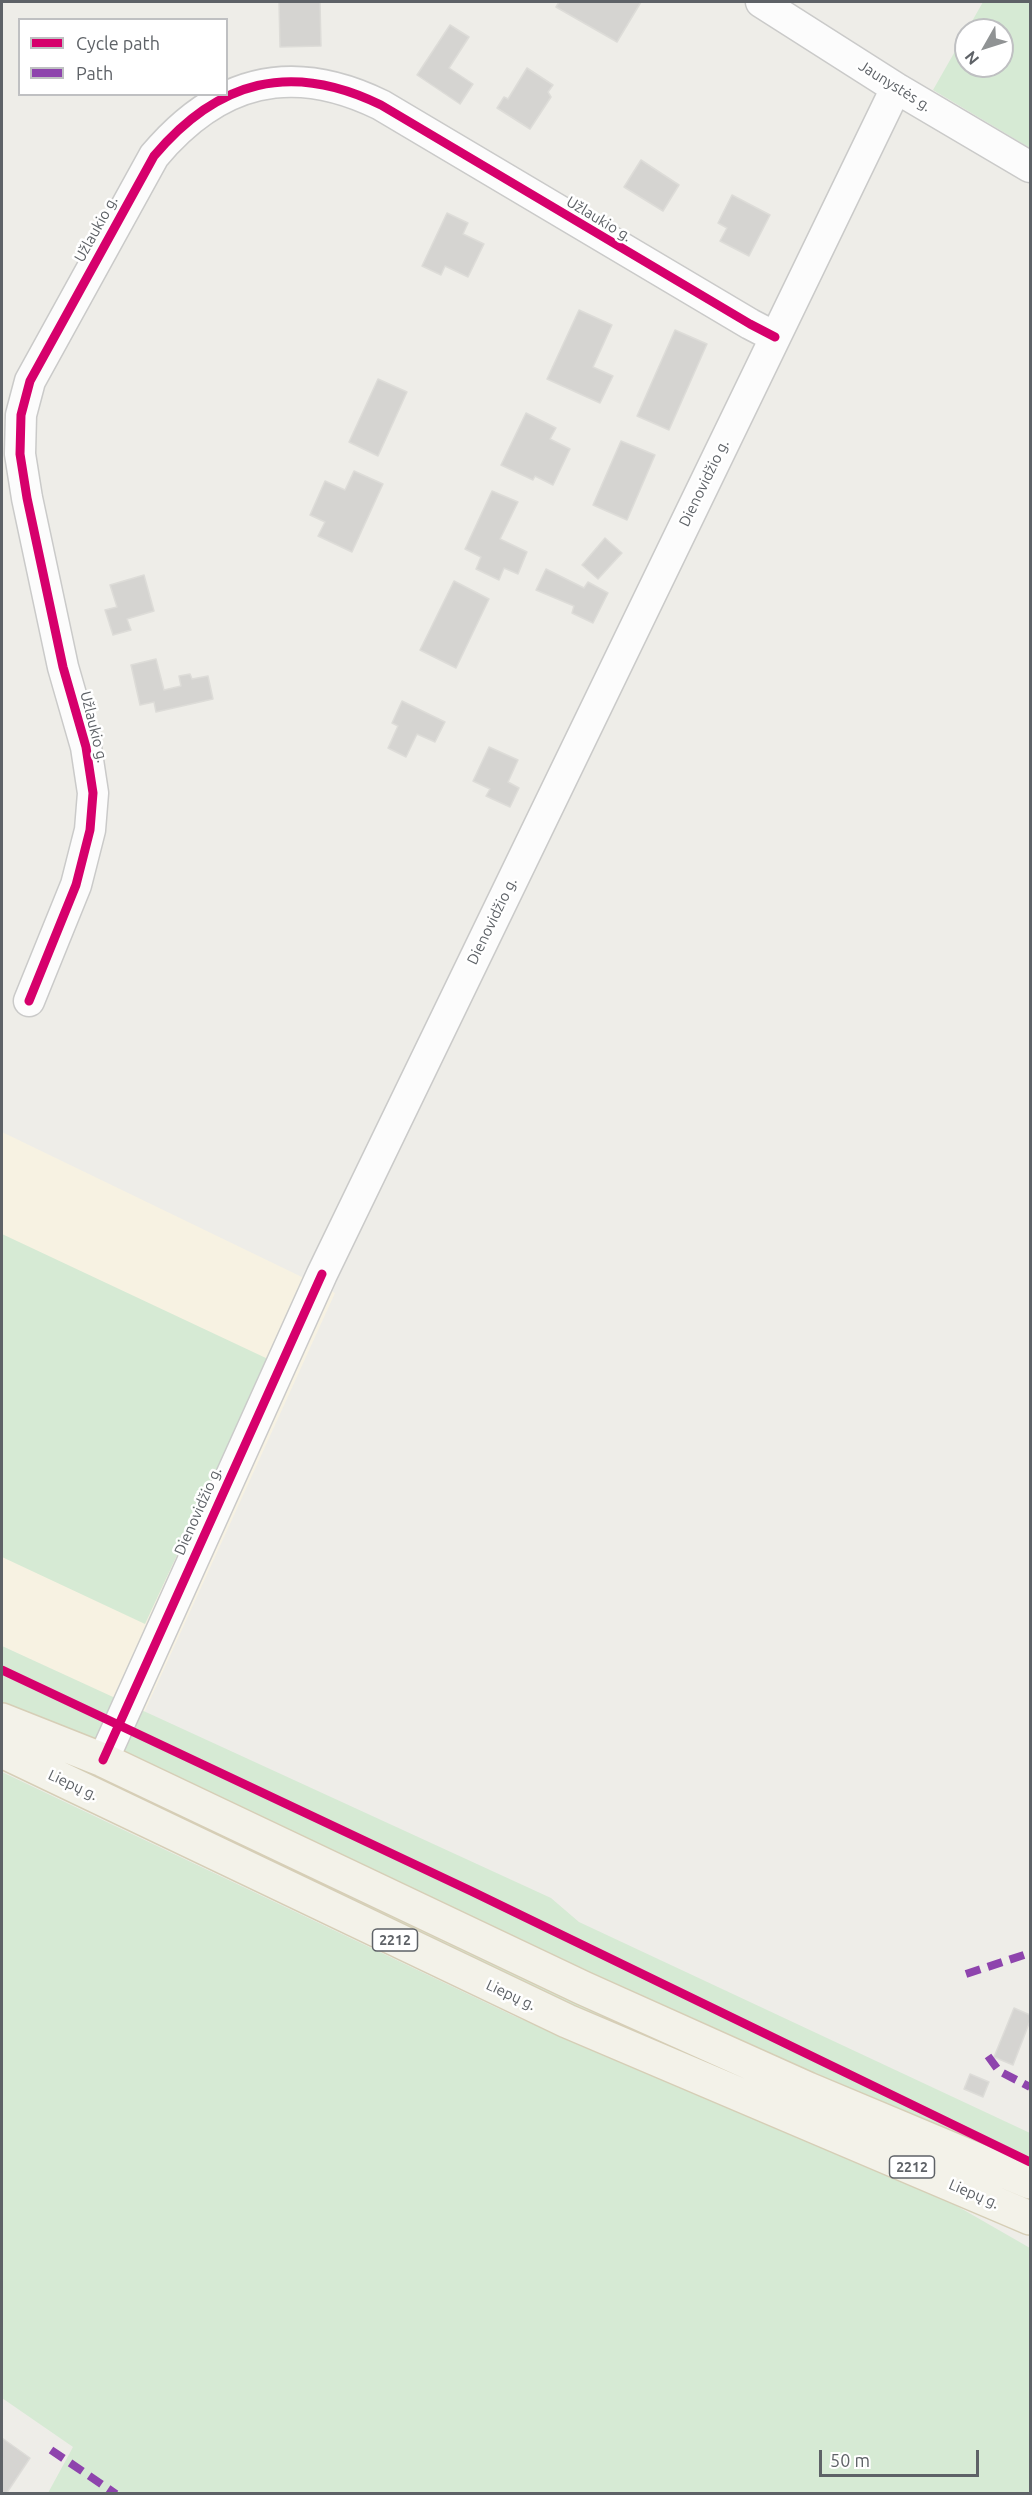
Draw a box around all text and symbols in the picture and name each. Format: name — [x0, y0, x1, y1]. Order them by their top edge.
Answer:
legend — [18, 18, 228, 96]
north arrow — [954, 18, 1014, 78]
text: Cycle path — [76, 33, 160, 53]
text: N — [961, 48, 982, 68]
street label: Jaunystės g. — [855, 57, 935, 115]
text: Path — [76, 63, 113, 83]
street label: Užlaukio g. — [563, 192, 635, 246]
street label: Užlaukio g. — [70, 193, 122, 265]
street label: Dienovidžio g. — [675, 437, 733, 529]
street label: Užlaukio g. — [76, 689, 112, 765]
street label: Dienovidžio g. — [463, 875, 521, 967]
street label: Dienovidžio g. — [171, 1464, 225, 1558]
street label: Liepų g. — [45, 1766, 101, 1804]
road number: 2212 — [372, 1929, 418, 1951]
street label: Liepų g. — [483, 1976, 539, 2014]
road number: 2212 — [890, 2156, 934, 2178]
street label: Liepų g. — [946, 2175, 1002, 2213]
scale bar — [822, 2438, 982, 2476]
text: 50 m — [830, 2450, 870, 2470]

